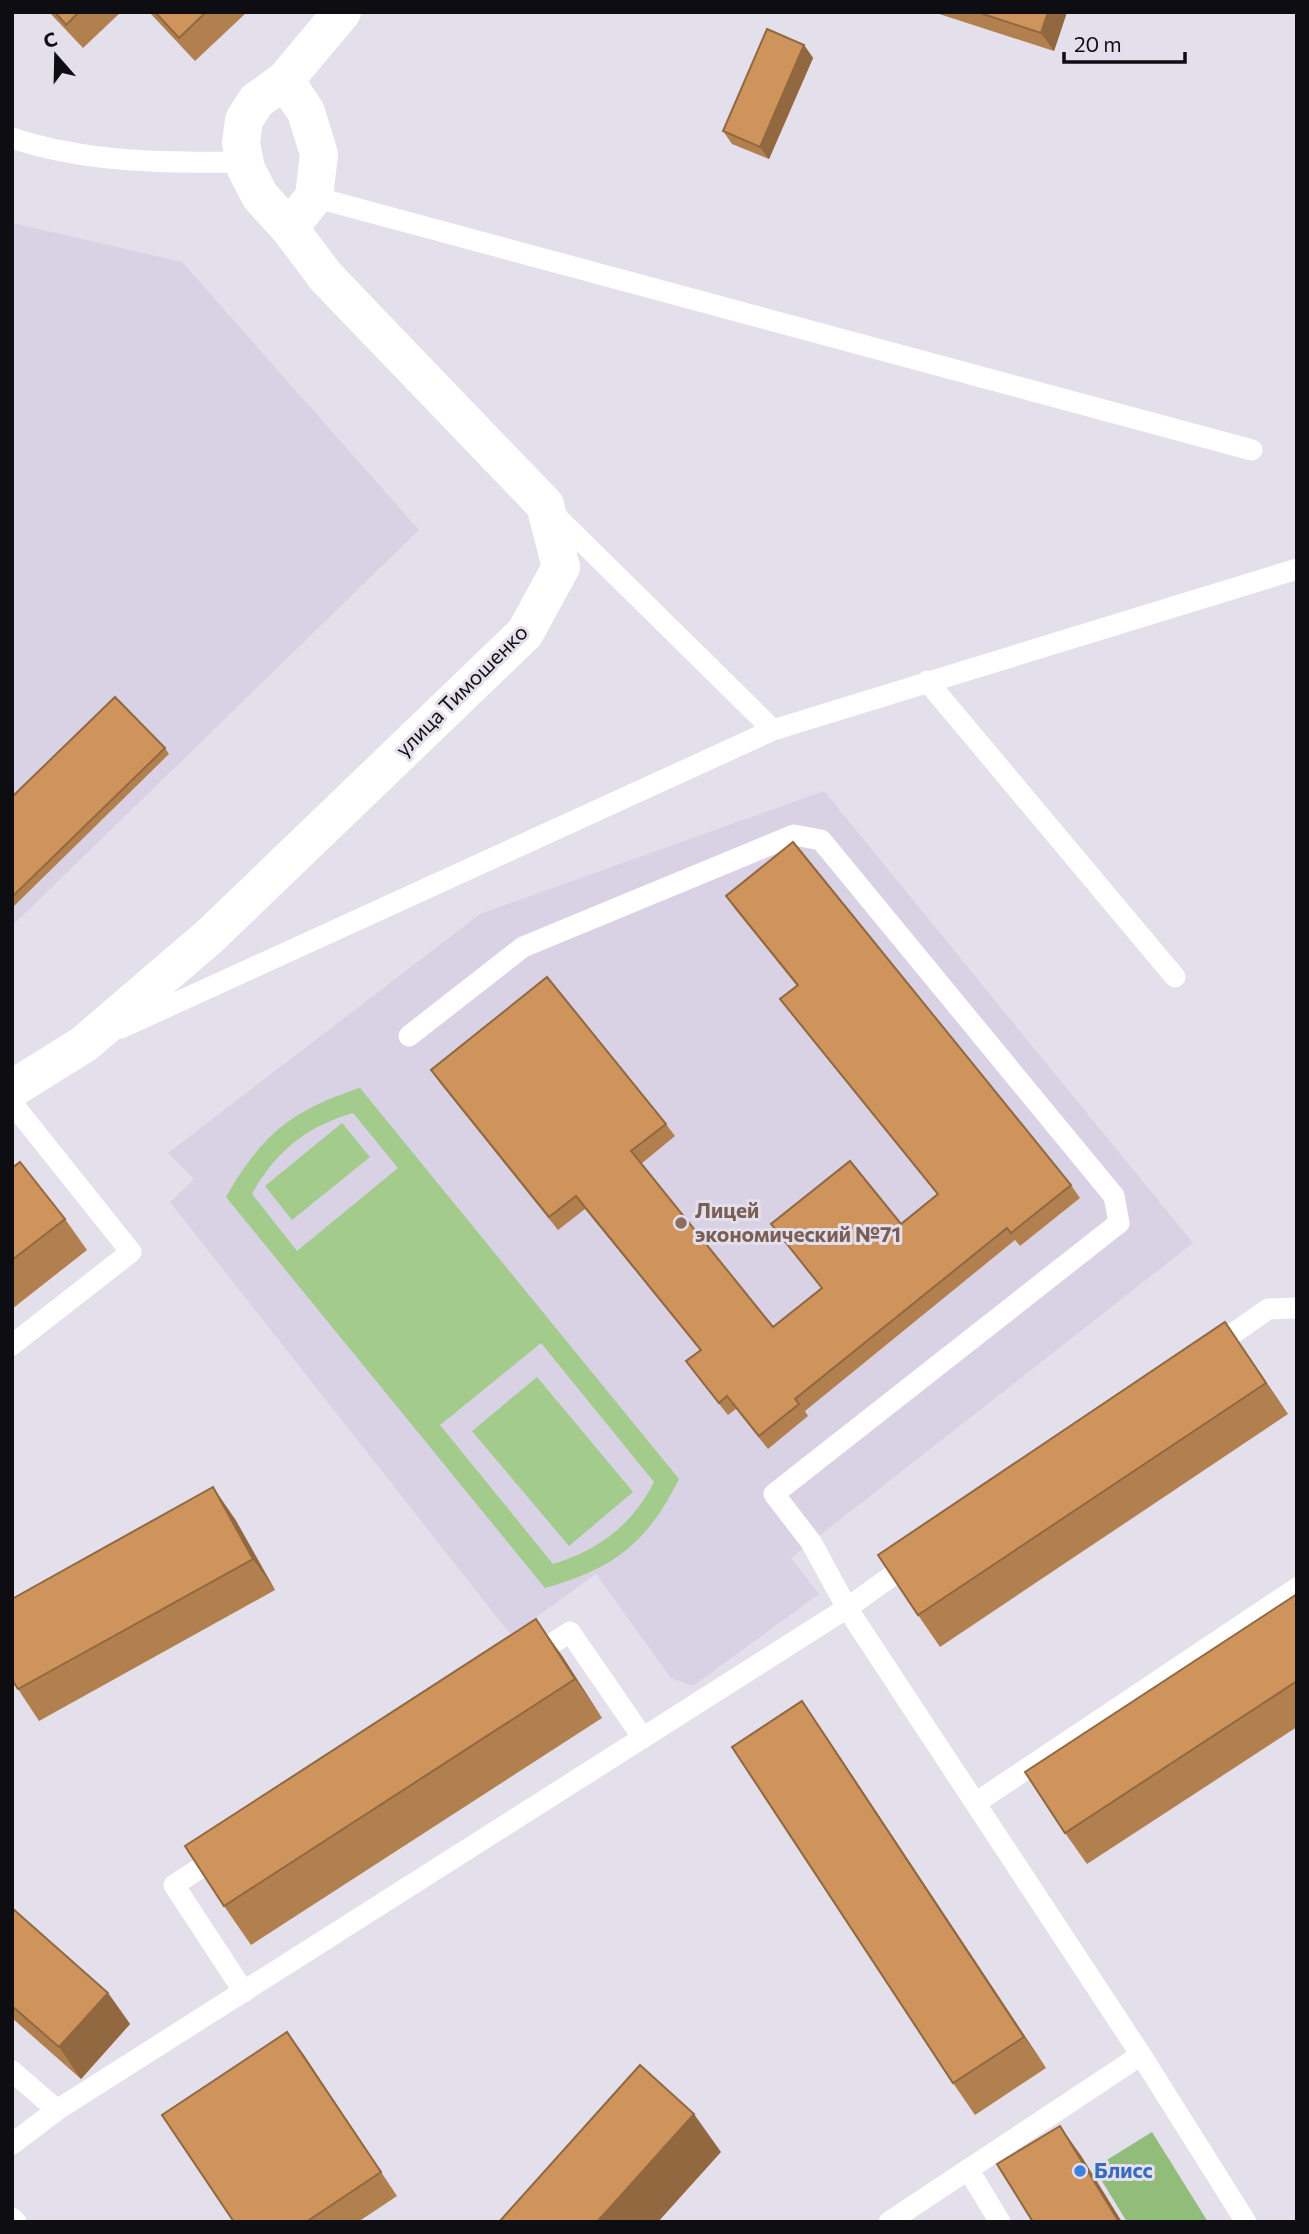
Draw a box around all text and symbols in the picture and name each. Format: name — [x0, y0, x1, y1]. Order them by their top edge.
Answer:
north arrow — [21, 21, 91, 91]
scale bar — [1064, 21, 1185, 65]
text: С — [40, 27, 60, 53]
text: 20 m — [1074, 31, 1122, 56]
street label: улица Тимошенко — [390, 619, 532, 761]
place label: Лицей экономический №71 — [695, 1197, 901, 1246]
marker: Лицей экономический №71 — [673, 1215, 689, 1231]
place label: Блисс — [1094, 2157, 1153, 2182]
marker: Блисс — [1072, 2163, 1088, 2179]

